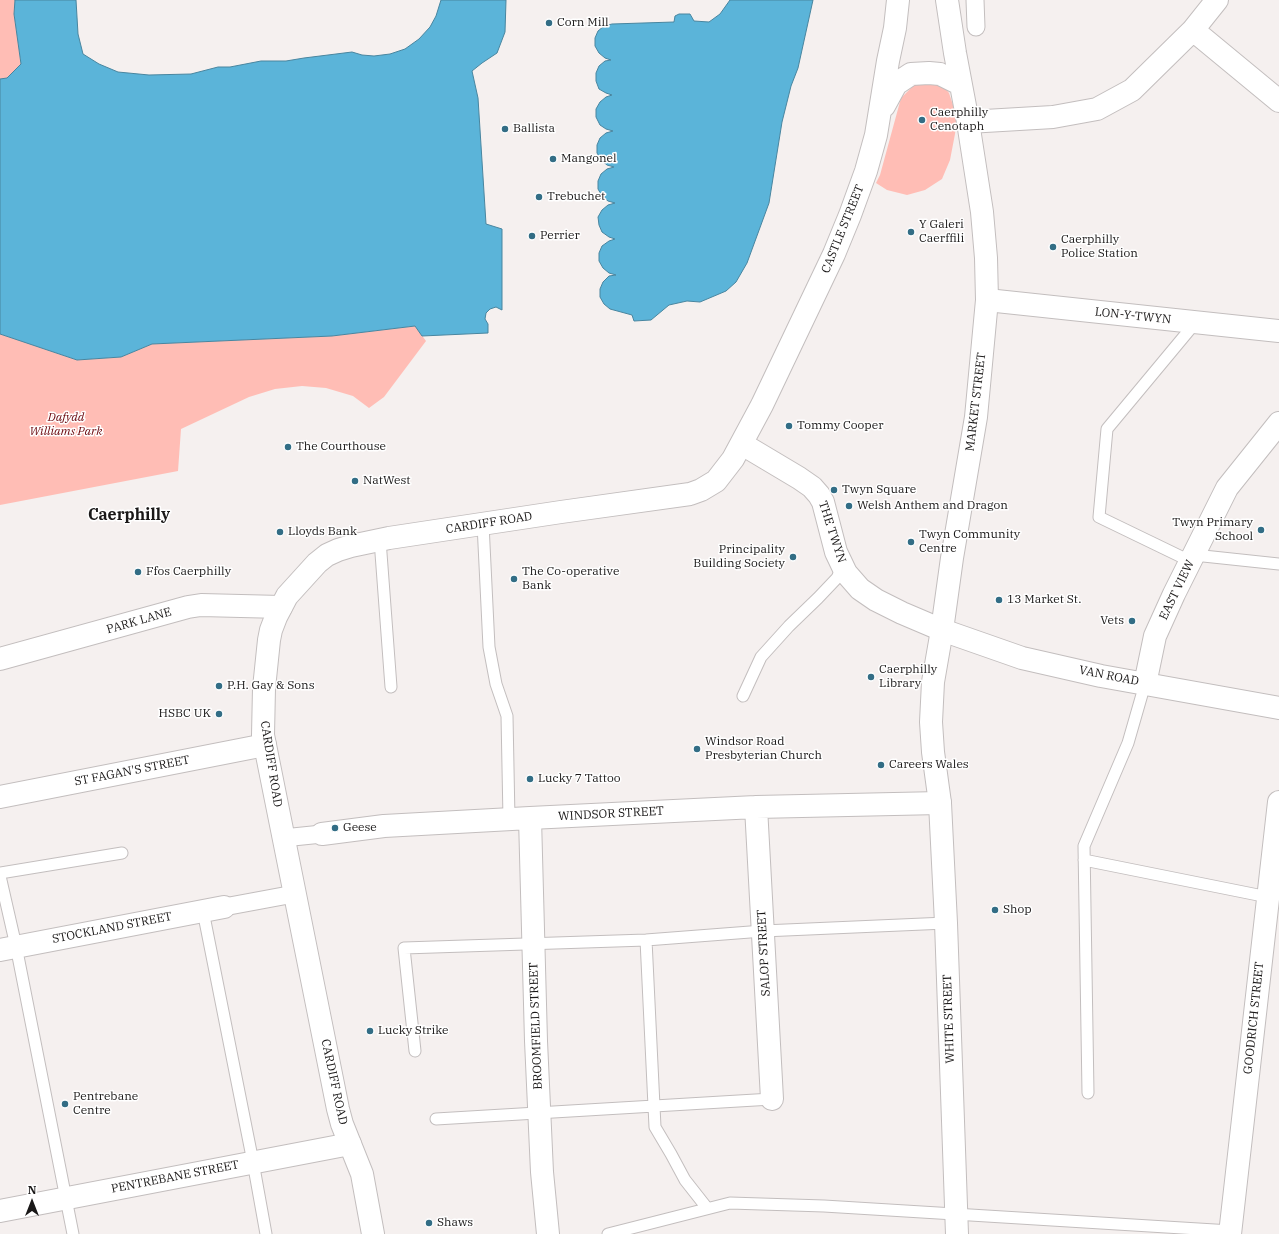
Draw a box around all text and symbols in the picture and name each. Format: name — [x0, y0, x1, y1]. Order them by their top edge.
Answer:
place label: Corn Mill — [557, 16, 609, 30]
marker: Corn Mill — [544, 18, 554, 28]
place label: Caerphilly Cenotaph — [930, 106, 988, 134]
marker: Caerphilly Cenotaph — [917, 115, 927, 125]
place label: Ballista — [513, 122, 555, 136]
marker: Ballista — [500, 124, 510, 134]
place label: Mangonel — [561, 152, 617, 166]
marker: Mangonel — [548, 154, 558, 164]
street label: CASTLE STREET — [819, 183, 867, 275]
place label: Trebuchet — [547, 190, 605, 204]
marker: Trebuchet — [534, 192, 544, 202]
place label: Y Galeri Caerffili — [919, 218, 964, 246]
marker: Y Galeri Caerffili — [906, 227, 916, 237]
place label: Perrier — [540, 229, 580, 243]
marker: Perrier — [527, 231, 537, 241]
place label: Caerphilly Police Station — [1061, 233, 1138, 261]
marker: Caerphilly Police Station — [1048, 242, 1058, 252]
street label: LON-Y-TWYN — [1094, 305, 1172, 327]
street label: MARKET STREET — [963, 352, 989, 452]
park label: Dafydd Williams Park — [29, 411, 103, 439]
place label: Tommy Cooper — [797, 419, 884, 433]
marker: Tommy Cooper — [784, 421, 794, 431]
place label: The Courthouse — [296, 440, 386, 454]
marker: The Courthouse — [283, 442, 293, 452]
place label: NatWest — [363, 474, 410, 488]
marker: NatWest — [350, 476, 360, 486]
place label: Twyn Square — [842, 483, 916, 497]
marker: Twyn Square — [829, 485, 839, 495]
street label: THE TWYN — [815, 499, 849, 565]
place label: Welsh Anthem and Dragon — [857, 499, 1008, 513]
marker: Welsh Anthem and Dragon — [844, 501, 854, 511]
district label: Caerphilly — [88, 505, 170, 525]
street label: CARDIFF ROAD — [445, 509, 533, 537]
place label: Twyn Primary School — [1172, 516, 1253, 544]
place label: Lloyds Bank — [288, 525, 357, 539]
marker: Twyn Primary School — [1256, 525, 1266, 535]
marker: Lloyds Bank — [275, 527, 285, 537]
place label: Twyn Community Centre — [919, 528, 1020, 556]
marker: Twyn Community Centre — [906, 537, 916, 547]
place label: Principality Building Society — [693, 543, 785, 571]
marker: Principality Building Society — [788, 552, 798, 562]
street label: EAST VIEW — [1156, 558, 1198, 622]
place label: Ffos Caerphilly — [146, 565, 231, 579]
place label: The Co-operative Bank — [522, 565, 619, 593]
marker: Ffos Caerphilly — [133, 567, 143, 577]
marker: The Co-operative Bank — [509, 574, 519, 584]
place label: 13 Market St. — [1007, 593, 1081, 607]
marker: 13 Market St. — [994, 595, 1004, 605]
street label: PARK LANE — [105, 605, 173, 637]
place label: Vets — [1100, 614, 1124, 628]
marker: Vets — [1127, 616, 1137, 626]
place label: Caerphilly Library — [879, 663, 937, 691]
street label: VAN ROAD — [1078, 663, 1140, 689]
marker: Caerphilly Library — [866, 672, 876, 682]
place label: P.H. Gay & Sons — [227, 679, 315, 693]
marker: P.H. Gay & Sons — [214, 681, 224, 691]
place label: HSBC UK — [159, 707, 211, 721]
marker: HSBC UK — [214, 709, 224, 719]
street label: CARDIFF ROAD — [257, 720, 285, 808]
place label: Windsor Road Presbyterian Church — [705, 735, 822, 763]
marker: Windsor Road Presbyterian Church — [692, 744, 702, 754]
street label: ST FAGAN'S STREET — [73, 753, 191, 789]
place label: Careers Wales — [889, 758, 969, 772]
marker: Careers Wales — [876, 760, 886, 770]
place label: Lucky 7 Tattoo — [538, 772, 621, 786]
marker: Lucky 7 Tattoo — [525, 774, 535, 784]
street label: WINDSOR STREET — [558, 804, 664, 824]
place label: Geese — [343, 821, 377, 835]
marker: Geese — [330, 823, 340, 833]
place label: Shop — [1003, 903, 1032, 917]
marker: Shop — [990, 905, 1000, 915]
street label: STOCKLAND STREET — [51, 909, 173, 947]
street label: SALOP STREET — [755, 909, 773, 997]
street label: GOODRICH STREET — [1241, 961, 1267, 1075]
street label: BROOMFIELD STREET — [527, 962, 545, 1090]
street label: WHITE STREET — [940, 974, 958, 1064]
place label: Lucky Strike — [378, 1024, 448, 1038]
marker: Lucky Strike — [365, 1026, 375, 1036]
street label: CARDIFF ROAD — [318, 1038, 350, 1126]
place label: Pentrebane Centre — [73, 1090, 138, 1118]
marker: Pentrebane Centre — [60, 1099, 70, 1109]
street label: PENTREBANE STREET — [110, 1158, 240, 1196]
north arrow — [12, 1182, 52, 1222]
text: N — [28, 1183, 36, 1197]
place label: Shaws — [437, 1216, 473, 1230]
marker: Shaws — [424, 1218, 434, 1228]

